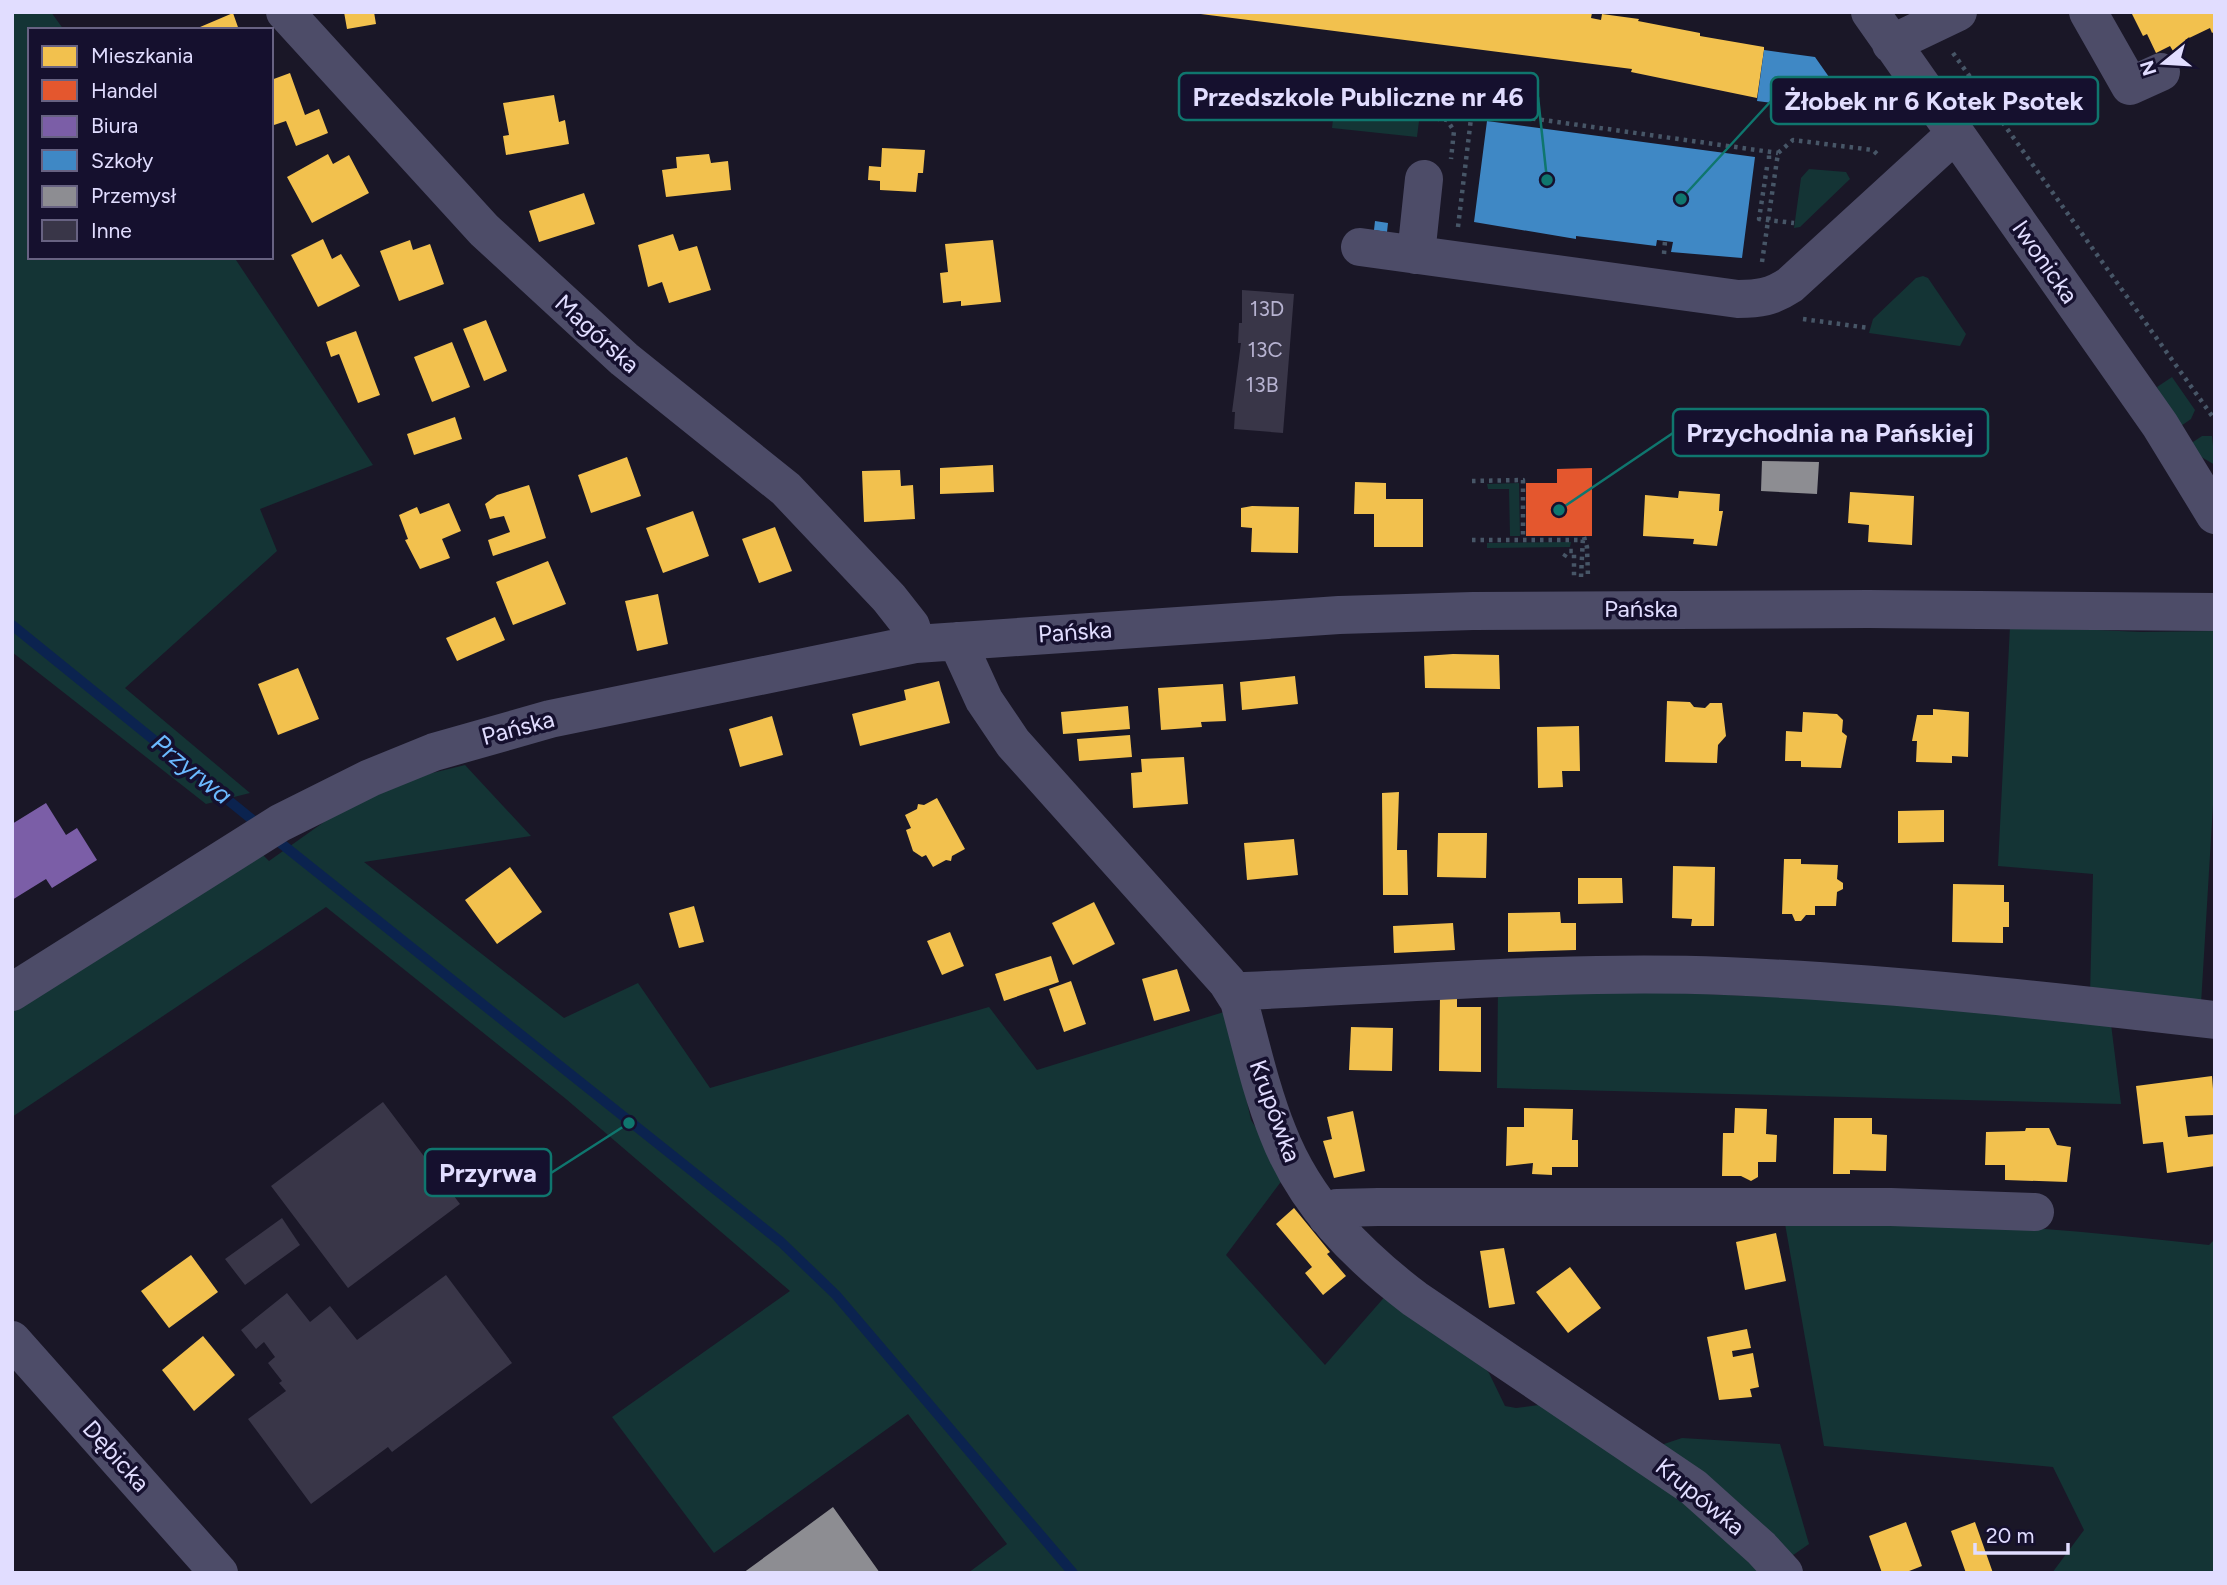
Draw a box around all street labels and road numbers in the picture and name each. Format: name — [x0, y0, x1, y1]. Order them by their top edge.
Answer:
street label: Iwonicka — [2006, 215, 2084, 309]
street label: Magórska — [549, 288, 645, 379]
street label: Pańska — [1604, 594, 1678, 623]
street label: Pańska — [1037, 614, 1113, 649]
street label: Pańska — [478, 704, 557, 751]
street label: Krupówka — [1244, 1056, 1307, 1166]
street label: Dębicka — [77, 1414, 156, 1497]
street label: Krupówka — [1650, 1452, 1751, 1541]

